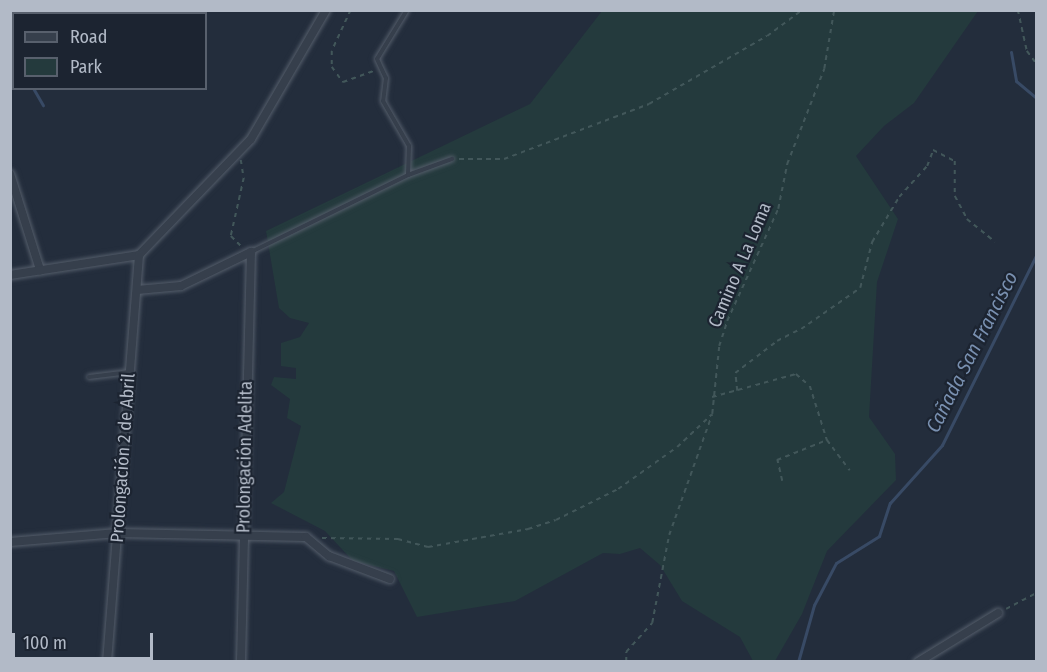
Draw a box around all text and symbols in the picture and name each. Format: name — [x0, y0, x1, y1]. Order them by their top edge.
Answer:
legend — [12, 12, 207, 90]
text: Road — [70, 26, 107, 48]
text: Park — [70, 56, 102, 78]
street label: Camino A La Loma — [704, 199, 776, 331]
water label: Cañada San Francisco — [921, 267, 1023, 437]
street label: Prolongación 2 de Abril — [106, 373, 140, 543]
street label: Prolongación Adelita — [233, 381, 257, 533]
scale bar — [15, 621, 156, 659]
text: 100 m — [23, 632, 67, 654]

